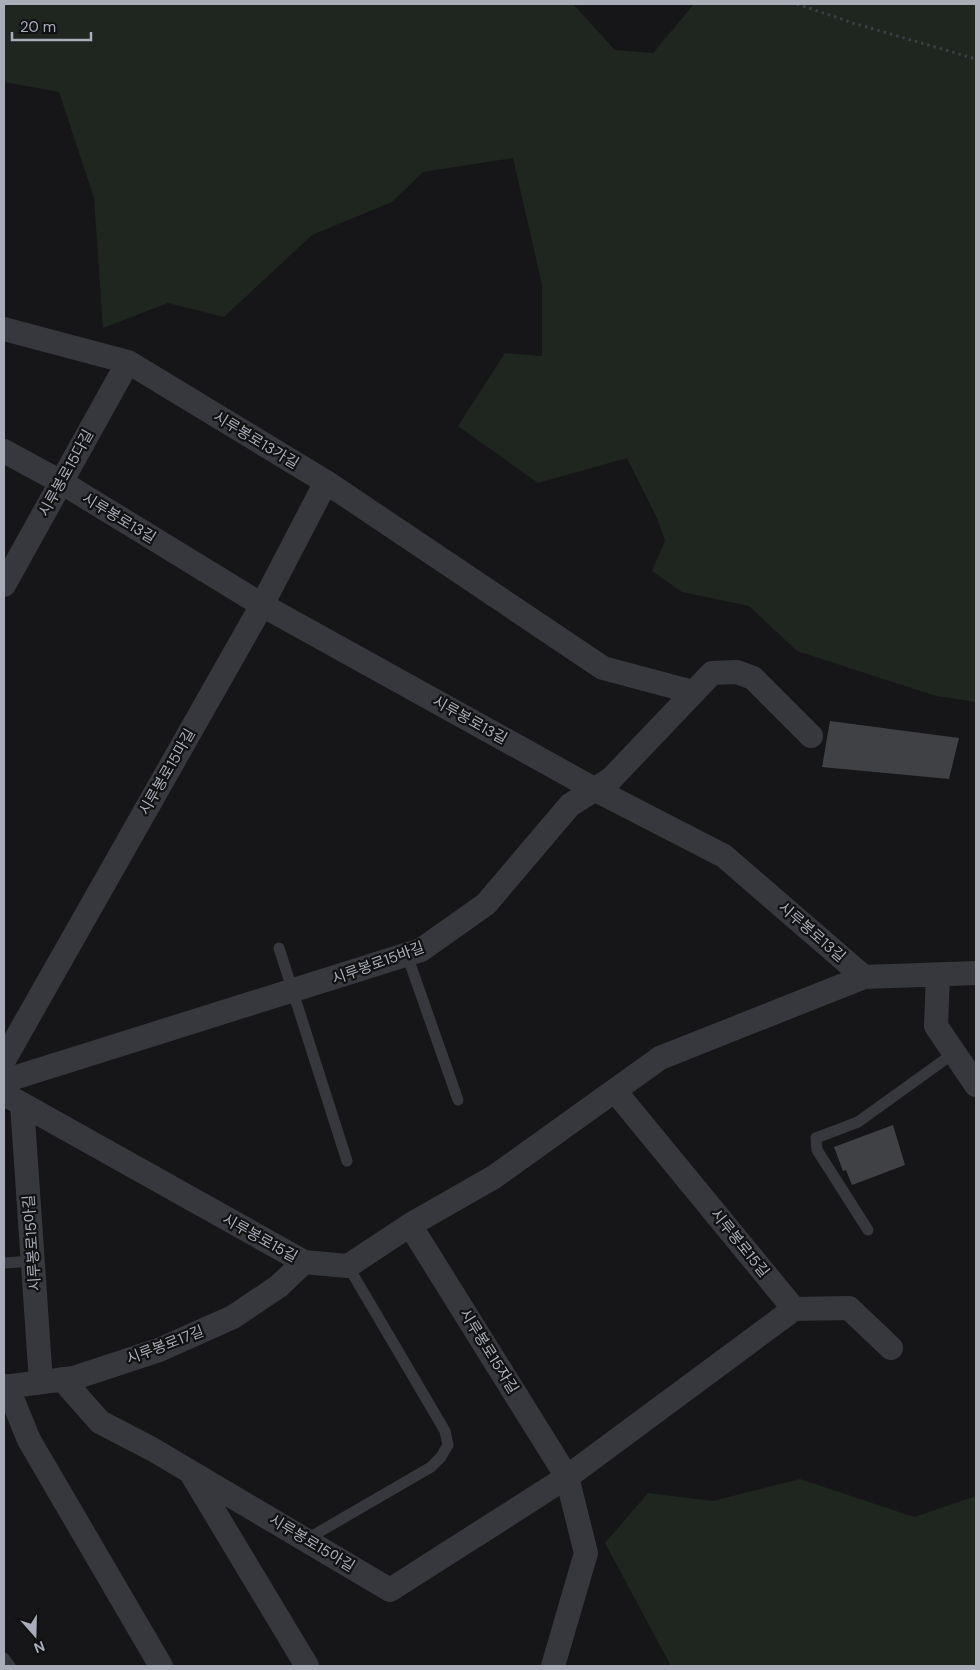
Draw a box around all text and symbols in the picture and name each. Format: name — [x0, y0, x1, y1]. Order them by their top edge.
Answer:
scale bar — [12, 10, 91, 42]
text: 20 m — [20, 17, 56, 37]
street label: 시루봉로13가길 — [210, 407, 302, 473]
street label: 시루봉로15다길 — [34, 426, 98, 520]
street label: 시루봉로13길 — [78, 488, 160, 548]
street label: 시루봉로13길 — [429, 691, 511, 749]
street label: 시루봉로15마길 — [134, 725, 200, 819]
street label: 시루봉로13길 — [774, 897, 850, 967]
street label: 시루봉로15바길 — [329, 937, 427, 989]
street label: 시루봉로15아길 — [19, 1194, 45, 1292]
street label: 시루봉로15길 — [706, 1205, 774, 1281]
street label: 시루봉로15길 — [219, 1209, 301, 1267]
street label: 시루봉로15자길 — [455, 1305, 523, 1397]
street label: 시루봉로17길 — [123, 1321, 207, 1369]
street label: 시루봉로15아길 — [265, 1510, 359, 1576]
north arrow — [10, 1610, 60, 1660]
text: N — [32, 1637, 47, 1657]

